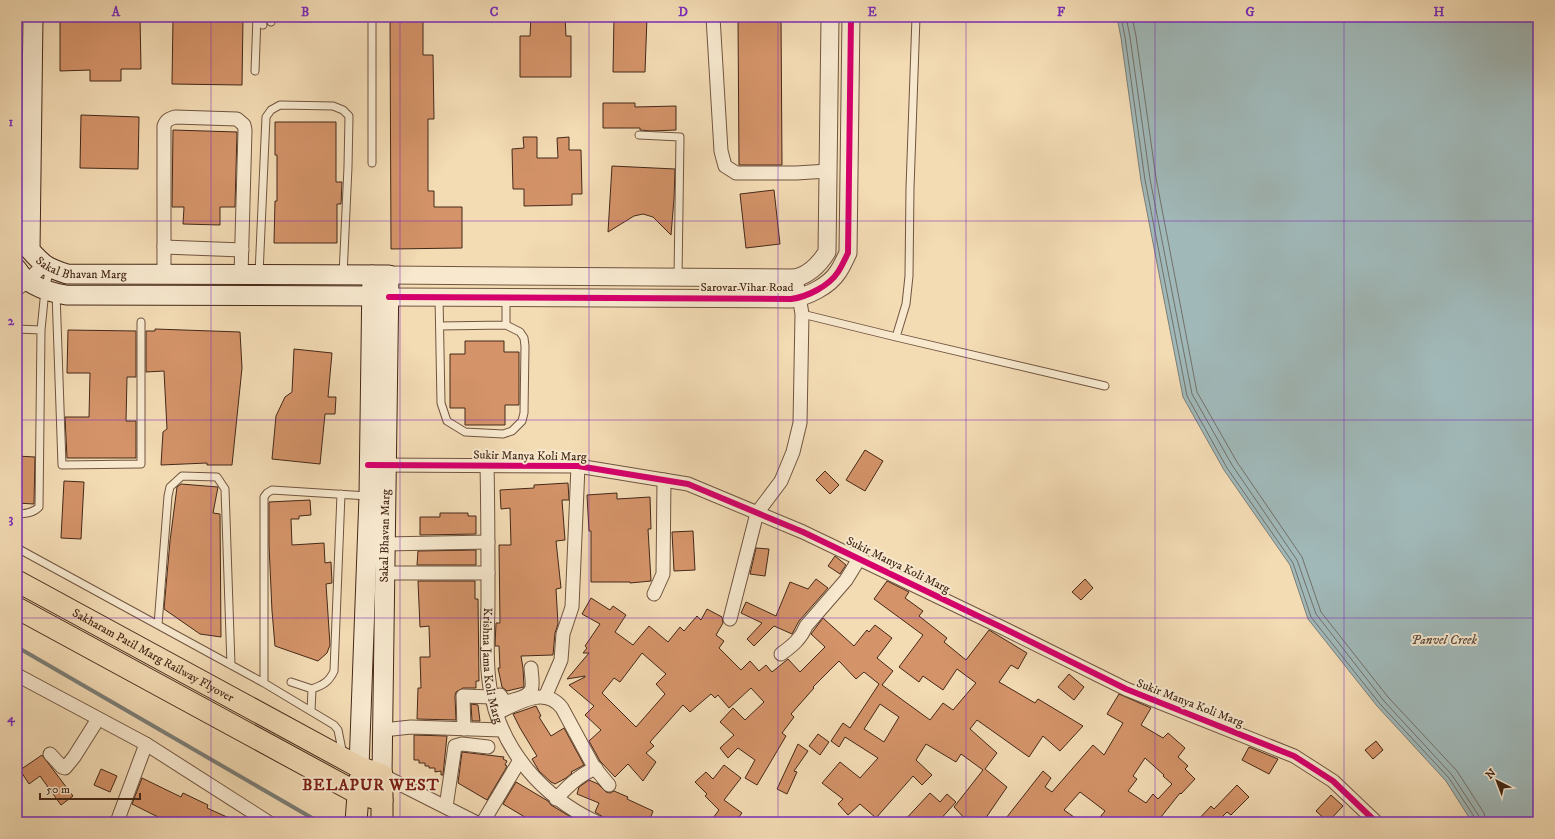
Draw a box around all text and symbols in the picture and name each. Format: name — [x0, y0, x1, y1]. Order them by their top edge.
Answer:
text: A — [111, 4, 121, 20]
text: B — [301, 4, 309, 20]
text: C — [490, 4, 499, 20]
text: D — [678, 4, 688, 20]
text: E — [867, 4, 877, 20]
text: F — [1057, 4, 1066, 20]
text: G — [1245, 4, 1255, 20]
text: H — [1434, 4, 1445, 20]
text: 1 — [9, 114, 14, 130]
street label: Sakal Bhavan Marg — [33, 253, 127, 282]
street label: Sarovar Vihar Road — [701, 280, 794, 295]
text: 2 — [8, 313, 15, 329]
street label: Sukir Manya Koli Marg — [473, 448, 587, 464]
street label: Sakal Bhavan Marg — [377, 489, 393, 583]
text: 3 — [9, 511, 14, 527]
street label: Sukir Manya Koli Marg — [844, 533, 952, 597]
street label: Sakharam Patil Marg Railway Flyover — [70, 605, 237, 705]
street label: Krishna Jama Koli Marg — [480, 607, 507, 726]
water label: Panvel Creek — [1411, 632, 1477, 648]
street label: Sukir Manya Koli Marg — [1134, 676, 1246, 730]
text: 4 — [6, 710, 15, 727]
north arrow — [1477, 761, 1517, 801]
text: N — [1483, 766, 1499, 783]
scale bar — [40, 775, 140, 801]
district label: BELAPUR WEST — [302, 775, 440, 795]
text: 50 m — [46, 782, 70, 797]

